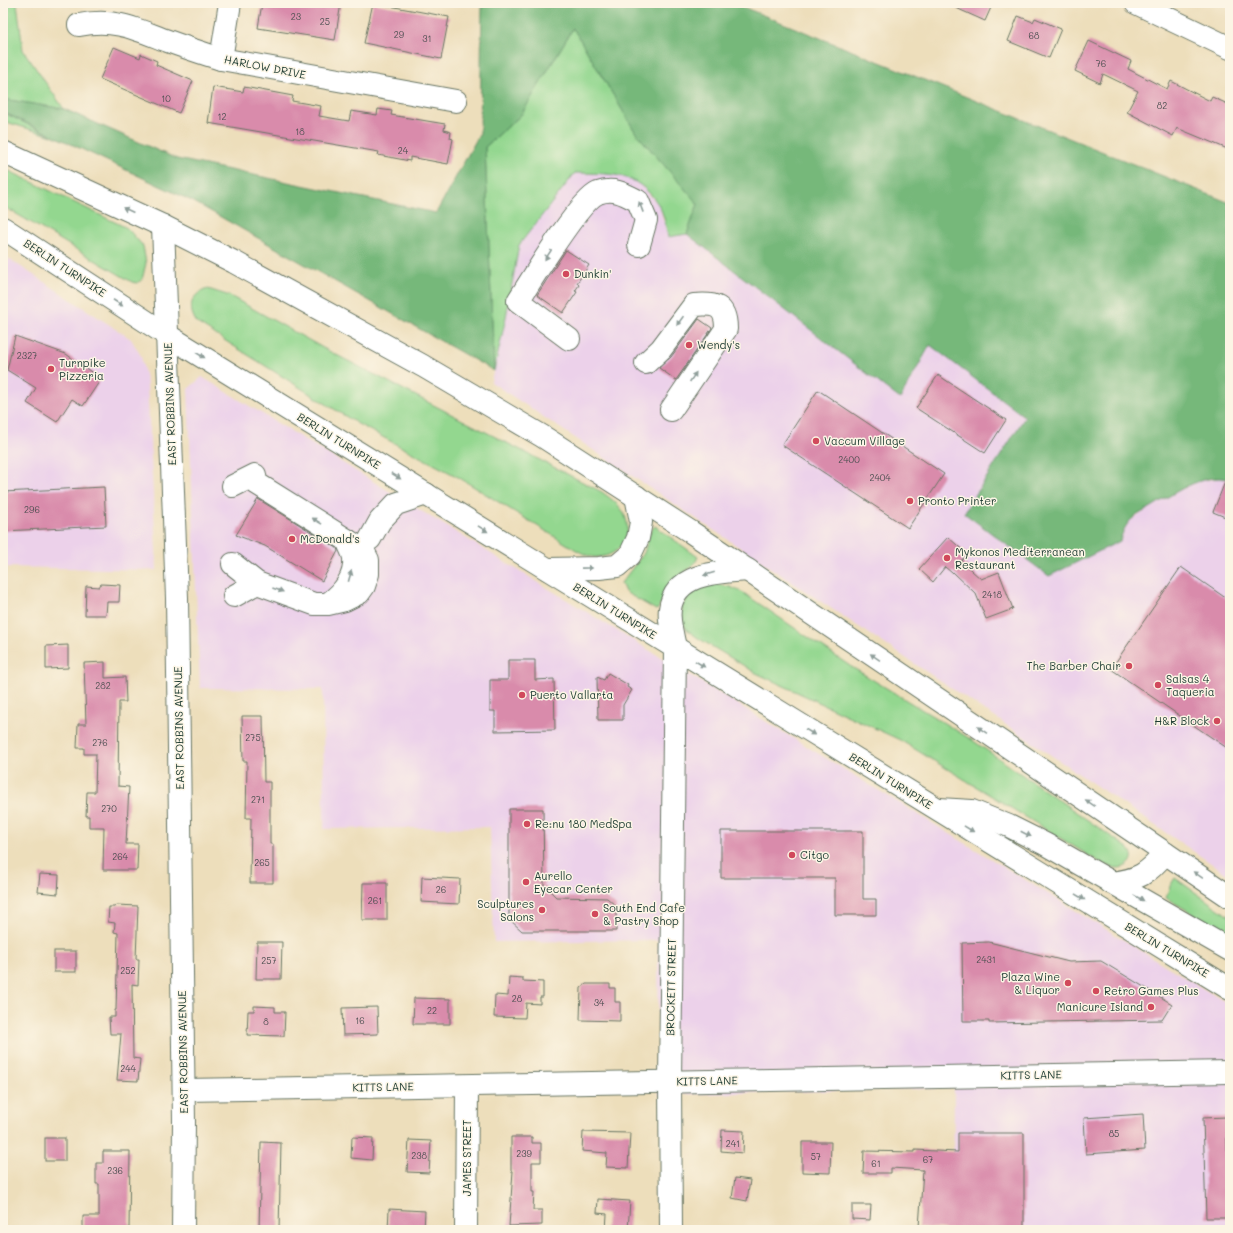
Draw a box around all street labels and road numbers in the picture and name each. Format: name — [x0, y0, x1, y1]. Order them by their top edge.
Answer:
street label: HARLOW DRIVE — [223, 51, 307, 82]
street label: BERLIN TURNPIKE — [21, 235, 109, 300]
street label: EAST ROBBINS AVENUE — [160, 342, 179, 466]
street label: BERLIN TURNPIKE — [295, 409, 384, 472]
street label: BERLIN TURNPIKE — [571, 579, 660, 642]
street label: EAST ROBBINS AVENUE — [170, 666, 187, 790]
street label: BERLIN TURNPIKE — [847, 749, 936, 812]
street label: BERLIN TURNPIKE — [1122, 919, 1212, 981]
street label: BROCKETT STREET — [662, 938, 679, 1036]
street label: EAST ROBBINS AVENUE — [174, 990, 191, 1114]
street label: KITTS LANE — [1000, 1066, 1062, 1083]
street label: KITTS LANE — [676, 1072, 738, 1089]
street label: KITTS LANE — [352, 1078, 414, 1095]
street label: JAMES STREET — [459, 1120, 474, 1196]

